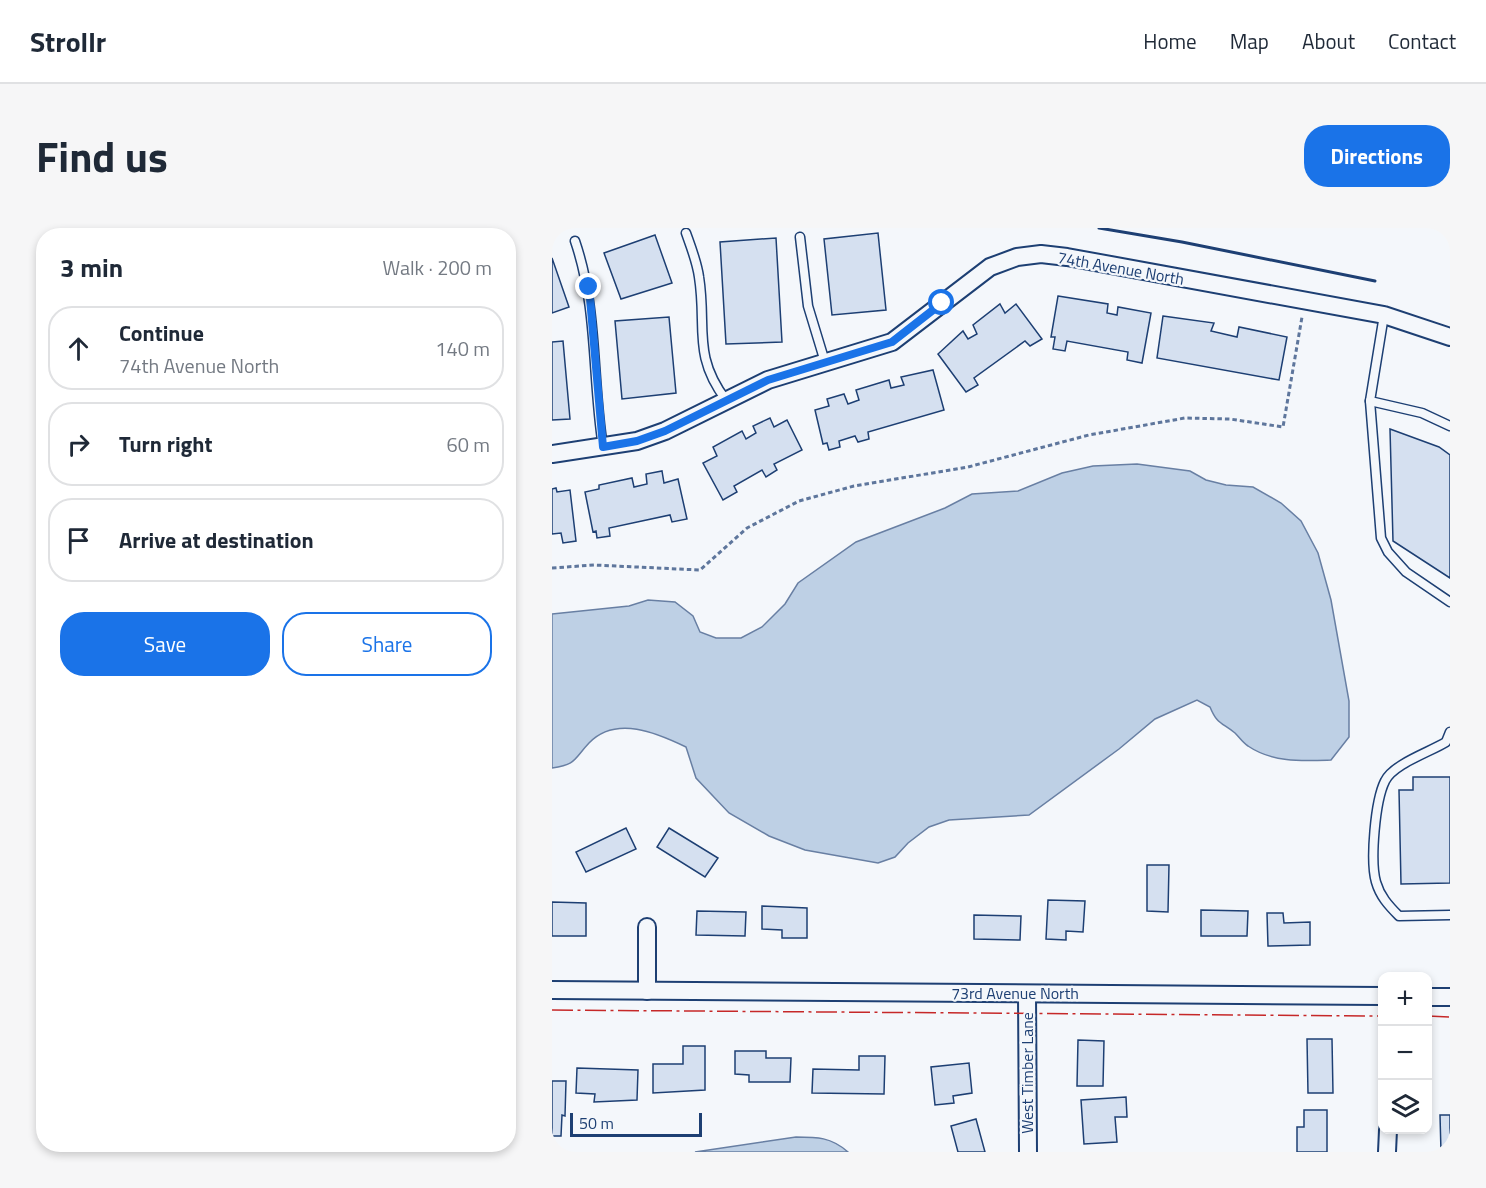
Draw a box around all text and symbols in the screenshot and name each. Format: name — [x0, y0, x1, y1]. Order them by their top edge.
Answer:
text: Strollr — [30, 20, 106, 63]
text: Home — [1143, 25, 1197, 57]
text: Map — [1230, 25, 1269, 57]
text: About — [1302, 25, 1355, 57]
text: Contact — [1388, 25, 1456, 57]
text: Find us — [36, 124, 168, 188]
button: Directions — [1304, 125, 1450, 187]
street label: 74th Avenue North — [1056, 245, 1186, 291]
text: 3 min — [60, 248, 123, 287]
text: Walk · 200 m — [383, 252, 492, 283]
route end — [575, 273, 601, 299]
route start — [928, 289, 954, 315]
text: Continue — [119, 316, 204, 350]
icon: ahead — [62, 332, 95, 365]
text: 140 m — [435, 333, 490, 364]
text: 74th Avenue North — [119, 350, 279, 381]
text: Turn right — [119, 427, 213, 461]
icon: right — [62, 428, 95, 461]
text: 60 m — [446, 429, 490, 460]
text: Arrive at destination — [119, 523, 314, 557]
icon: arrive — [62, 524, 95, 557]
button: Save — [60, 612, 270, 676]
button: Share — [282, 612, 492, 676]
map controls — [1378, 972, 1432, 1134]
button: + — [1378, 972, 1432, 1026]
street label: 73rd Avenue North — [951, 981, 1079, 1005]
street label: West Timber Lane — [1015, 1012, 1039, 1134]
button: − — [1378, 1026, 1432, 1080]
button: layers — [1378, 1080, 1432, 1134]
scale bar — [570, 1110, 702, 1138]
text: 50 m — [579, 1111, 614, 1135]

